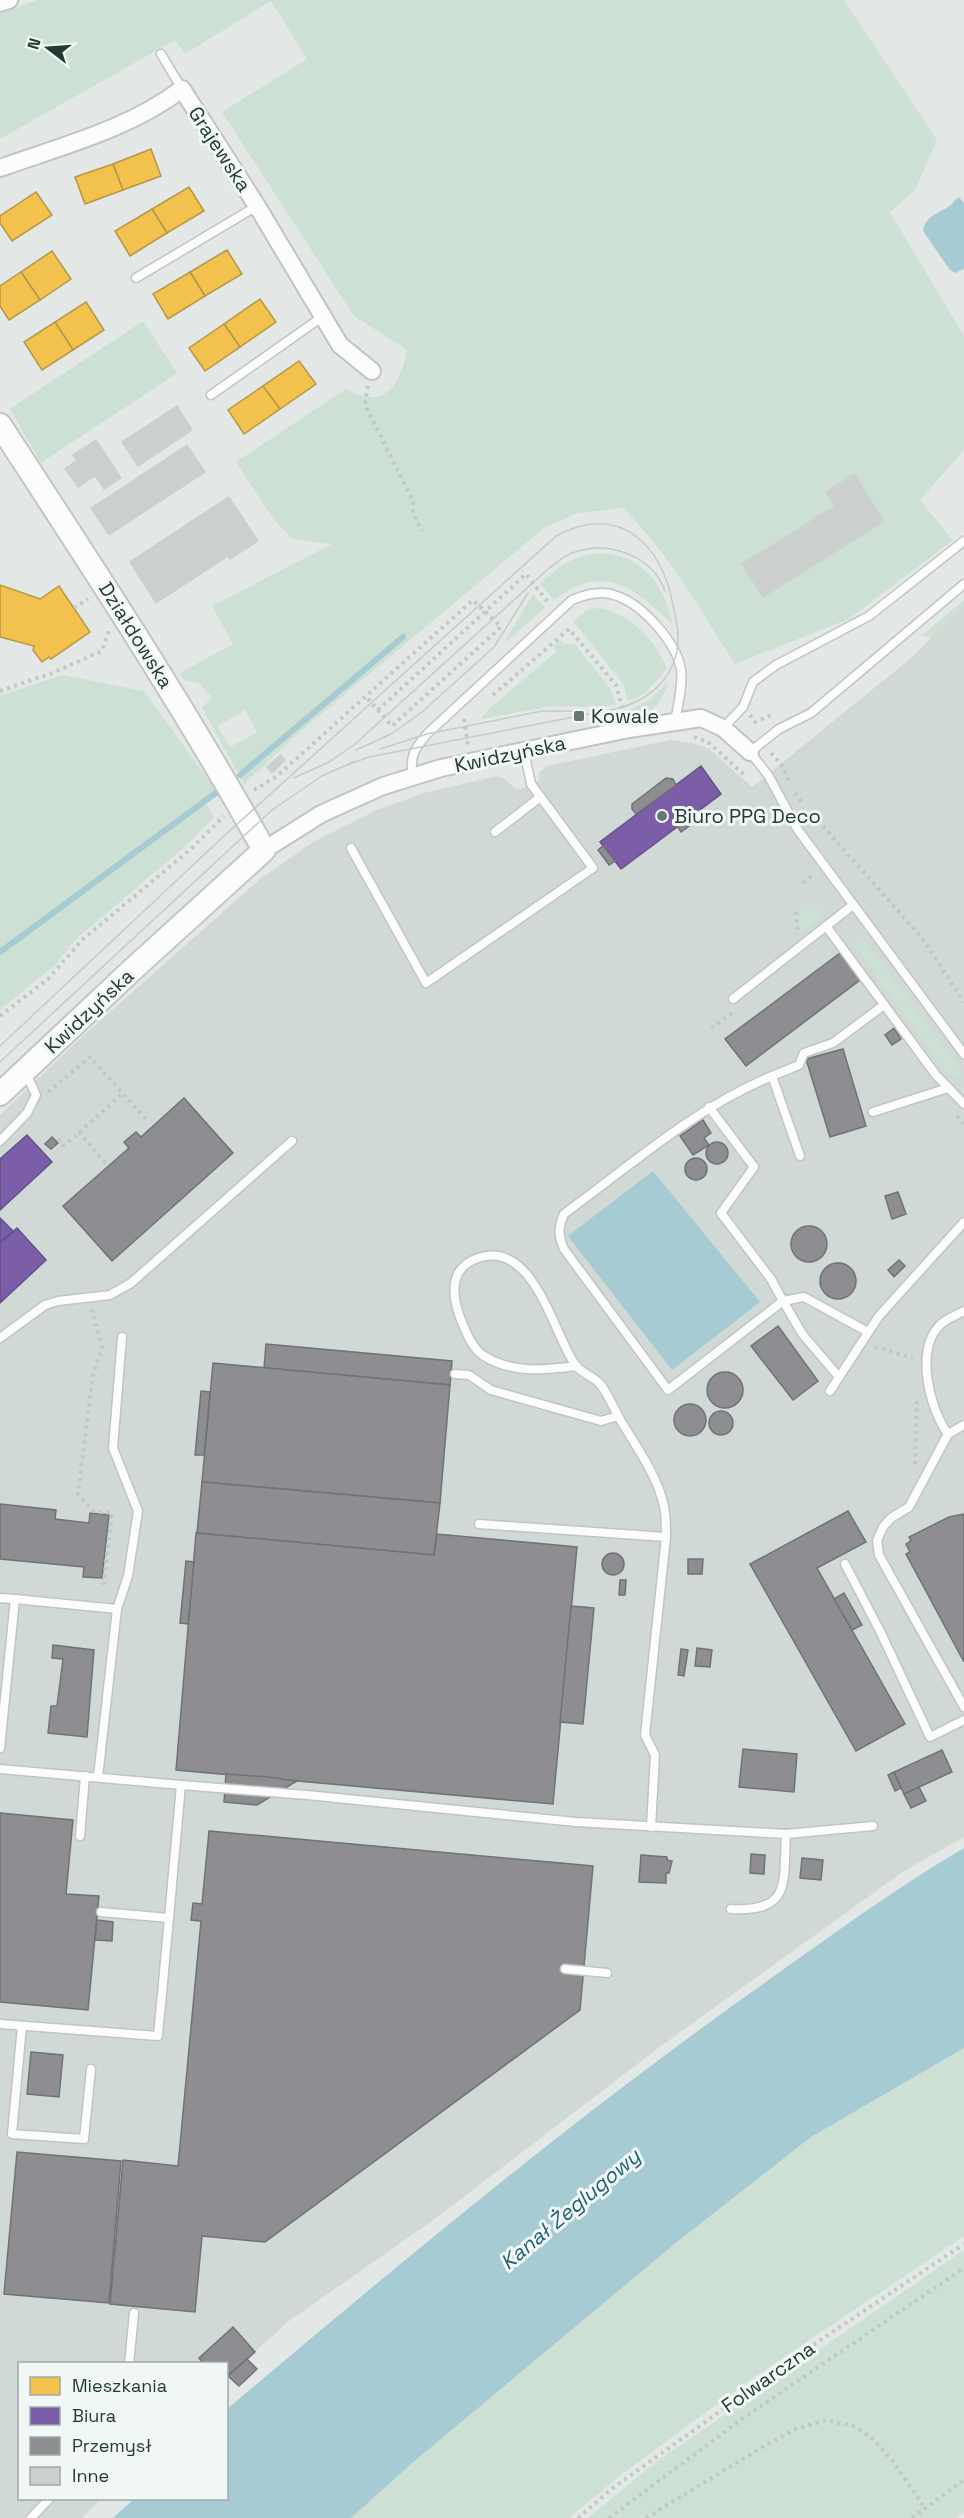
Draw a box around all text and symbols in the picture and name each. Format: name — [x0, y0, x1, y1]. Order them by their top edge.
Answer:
north arrow — [18, 18, 78, 78]
text: N — [23, 36, 46, 52]
street label: Grajewska — [183, 101, 257, 197]
street label: Działdowska — [93, 577, 179, 693]
place label: Kowale — [591, 703, 659, 729]
marker: Kowale — [572, 709, 586, 723]
street label: Kwidzyńska — [452, 730, 568, 778]
place label: Biuro PPG Deco — [674, 803, 821, 829]
marker: Biuro PPG Deco — [655, 809, 669, 823]
street label: Kwidzyńska — [39, 963, 139, 1059]
water label: Kanał Żeglugowy — [494, 2142, 646, 2275]
street label: Folwarczna — [716, 2335, 820, 2419]
legend — [18, 2362, 228, 2500]
text: Mieszkania — [72, 2374, 167, 2397]
text: Biura — [72, 2404, 116, 2427]
text: Przemysł — [72, 2434, 152, 2457]
text: Inne — [72, 2464, 109, 2487]

